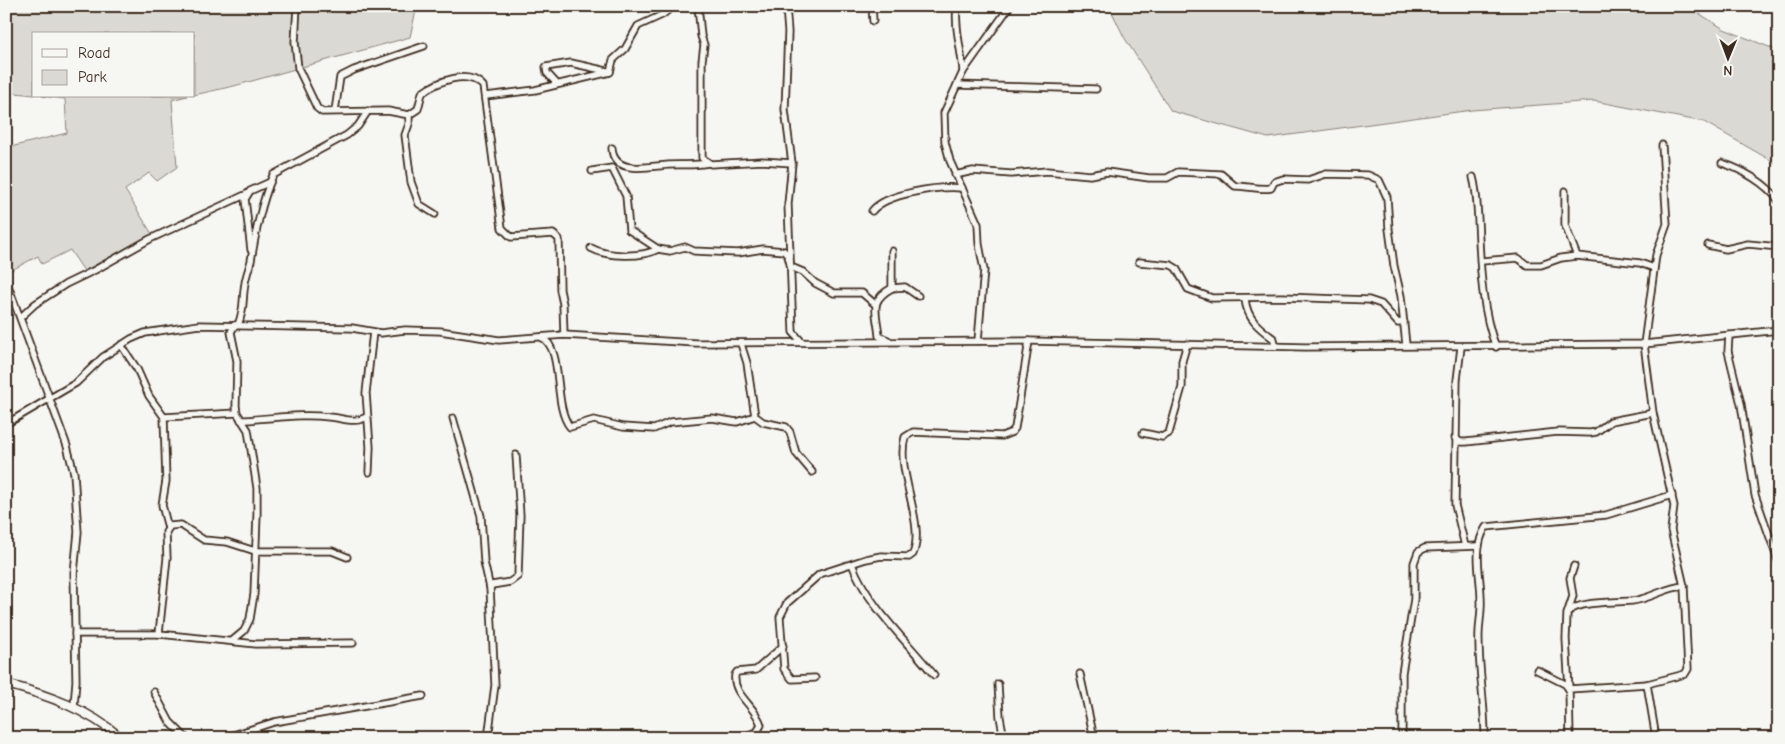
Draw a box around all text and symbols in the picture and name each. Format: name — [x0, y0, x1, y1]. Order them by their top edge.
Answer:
legend — [32, 32, 195, 98]
north arrow — [1702, 32, 1752, 82]
text: Road — [78, 44, 110, 62]
text: N — [1723, 62, 1732, 79]
text: Park — [78, 68, 107, 86]

